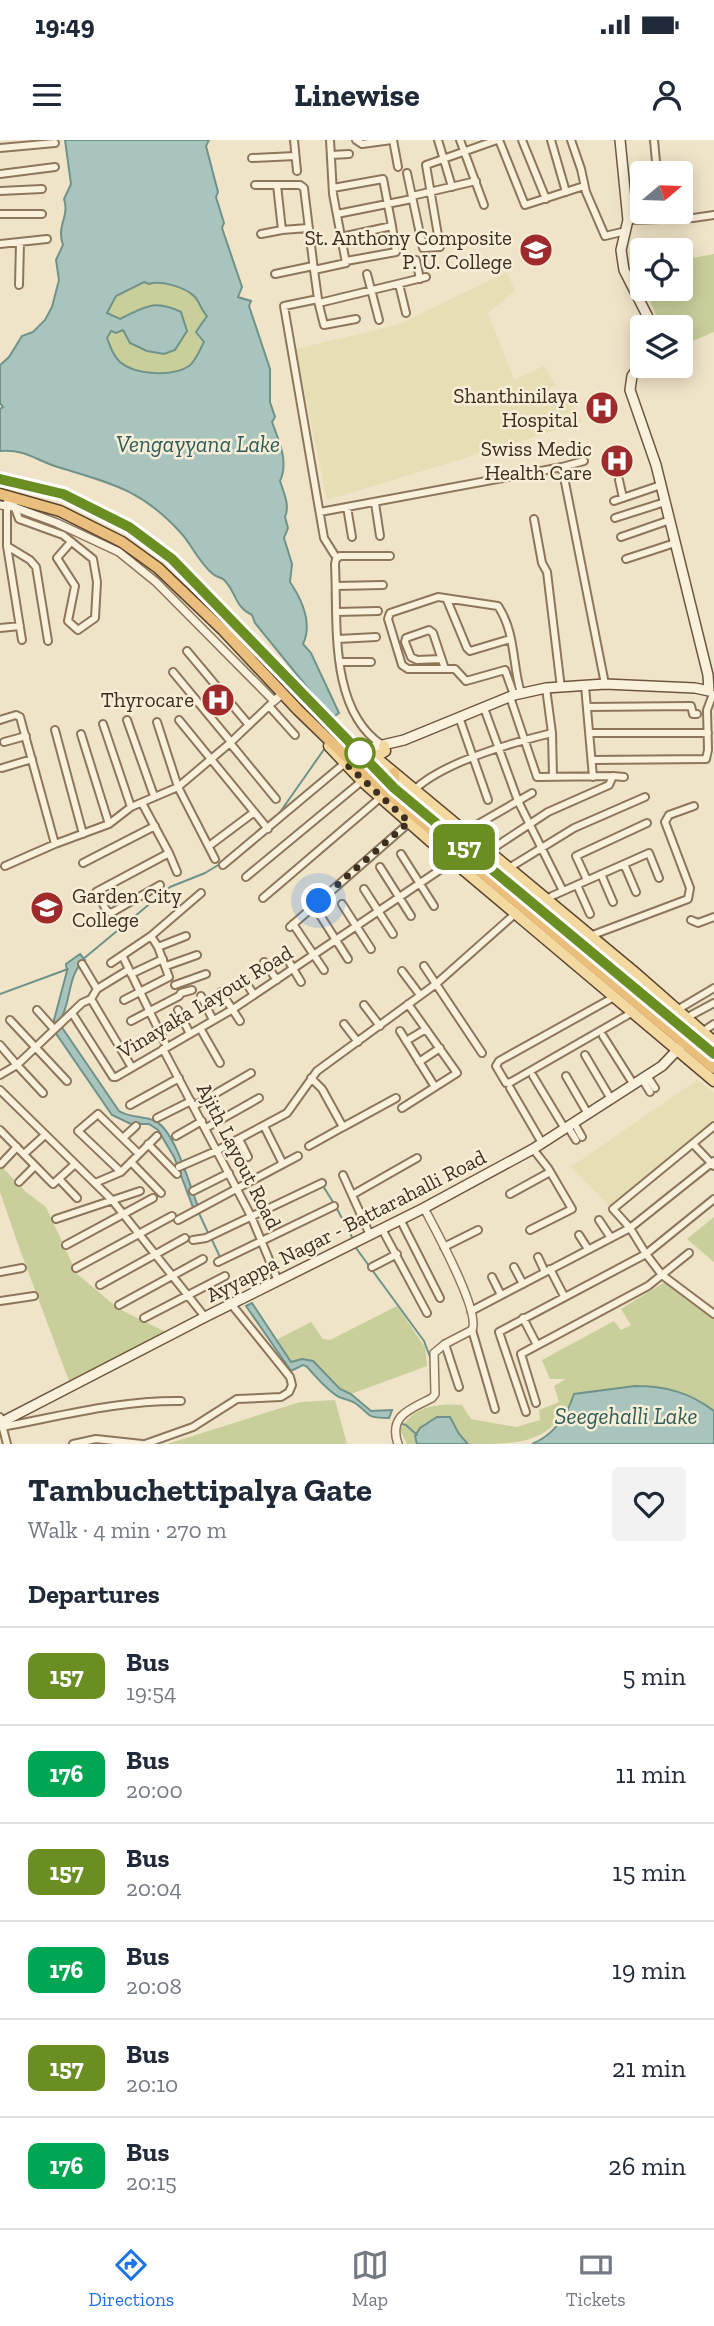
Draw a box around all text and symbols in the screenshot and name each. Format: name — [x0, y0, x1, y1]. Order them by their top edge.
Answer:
text: 19:49 — [35, 9, 95, 41]
icon: menu — [28, 76, 66, 114]
text: Linewise — [294, 76, 420, 114]
icon: person — [648, 76, 686, 114]
north arrow — [630, 161, 693, 224]
map controls — [630, 161, 693, 378]
place label: St. Anthony Composite P. U. College — [304, 225, 512, 274]
school or university icon: St. Anthony Composite P. U. College — [517, 231, 555, 269]
button: locate — [630, 238, 693, 301]
button: layers — [630, 315, 693, 378]
place label: Shanthinilaya Hospital — [453, 383, 578, 432]
hospital icon: Shanthinilaya Hospital — [583, 389, 621, 427]
water label: Vengayyana Lake — [116, 430, 280, 458]
place label: Swiss Medic Health Care — [481, 436, 592, 485]
hospital icon: Swiss Medic Health Care — [598, 442, 636, 480]
hospital icon: Thyrocare — [199, 681, 237, 719]
place label: Thyrocare — [101, 687, 194, 712]
unlabelled marker — [345, 738, 375, 768]
line badge: 157 — [424, 824, 504, 870]
text: 157 — [447, 832, 481, 861]
place label: Garden City College — [72, 883, 182, 932]
your location — [301, 883, 336, 918]
school or university icon: Garden City College — [28, 889, 66, 927]
street label: Vinayaka Layout Road — [112, 939, 297, 1064]
street label: Ajith Layout Road — [191, 1079, 287, 1234]
street label: Ayyappa Nagar - Battarahalli Road — [202, 1144, 490, 1307]
water label: Seegehalli Lake — [555, 1402, 697, 1430]
button: heart — [612, 1467, 686, 1541]
text: Tambuchettipalya Gate — [28, 1470, 372, 1509]
text: Walk · 4 min · 270 m — [28, 1516, 227, 1544]
text: Departures — [28, 1578, 160, 1610]
text: Bus — [126, 1646, 169, 1678]
text: 5 min — [622, 1660, 686, 1692]
text: 157 — [49, 1661, 84, 1690]
text: 19:54 — [126, 1678, 176, 1706]
text: Bus — [126, 1744, 169, 1776]
text: 11 min — [615, 1758, 686, 1790]
text: 176 — [50, 1759, 83, 1788]
text: 20:00 — [126, 1776, 183, 1804]
text: Bus — [126, 1842, 169, 1874]
text: 15 min — [612, 1856, 686, 1888]
text: 157 — [49, 1857, 84, 1886]
text: 20:04 — [126, 1874, 182, 1902]
text: Bus — [126, 1940, 169, 1972]
text: 19 min — [612, 1954, 686, 1986]
text: 176 — [50, 1955, 83, 1984]
text: 20:08 — [126, 1972, 182, 2000]
text: Bus — [126, 2038, 169, 2070]
text: 21 min — [612, 2052, 686, 2084]
text: 157 — [49, 2053, 84, 2082]
text: 20:10 — [126, 2070, 178, 2098]
text: Bus — [126, 2136, 169, 2168]
text: 26 min — [608, 2150, 686, 2182]
text: 176 — [50, 2151, 83, 2180]
text: 20:15 — [126, 2168, 177, 2196]
tab: Directions — [88, 2246, 174, 2311]
tab: Map — [351, 2246, 389, 2311]
tab: Tickets — [566, 2246, 626, 2311]

